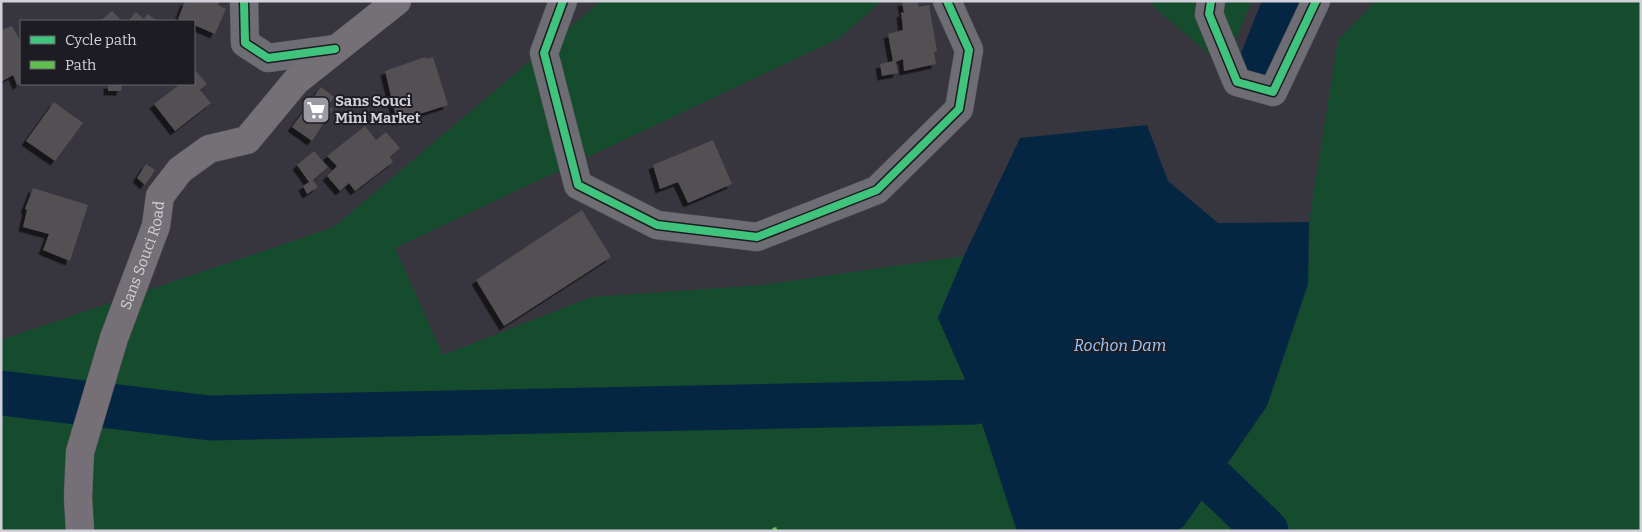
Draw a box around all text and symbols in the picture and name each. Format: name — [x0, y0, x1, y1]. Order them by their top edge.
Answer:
legend — [20, 20, 195, 85]
text: Cycle path — [65, 31, 137, 49]
text: Path — [65, 56, 97, 74]
place label: Sans Souci Mini Market — [335, 92, 421, 127]
supermarket icon: Sans Souci Mini Market — [301, 95, 331, 125]
street label: Sans Souci Road — [116, 200, 168, 312]
water label: Rochon Dam — [1074, 336, 1166, 355]

